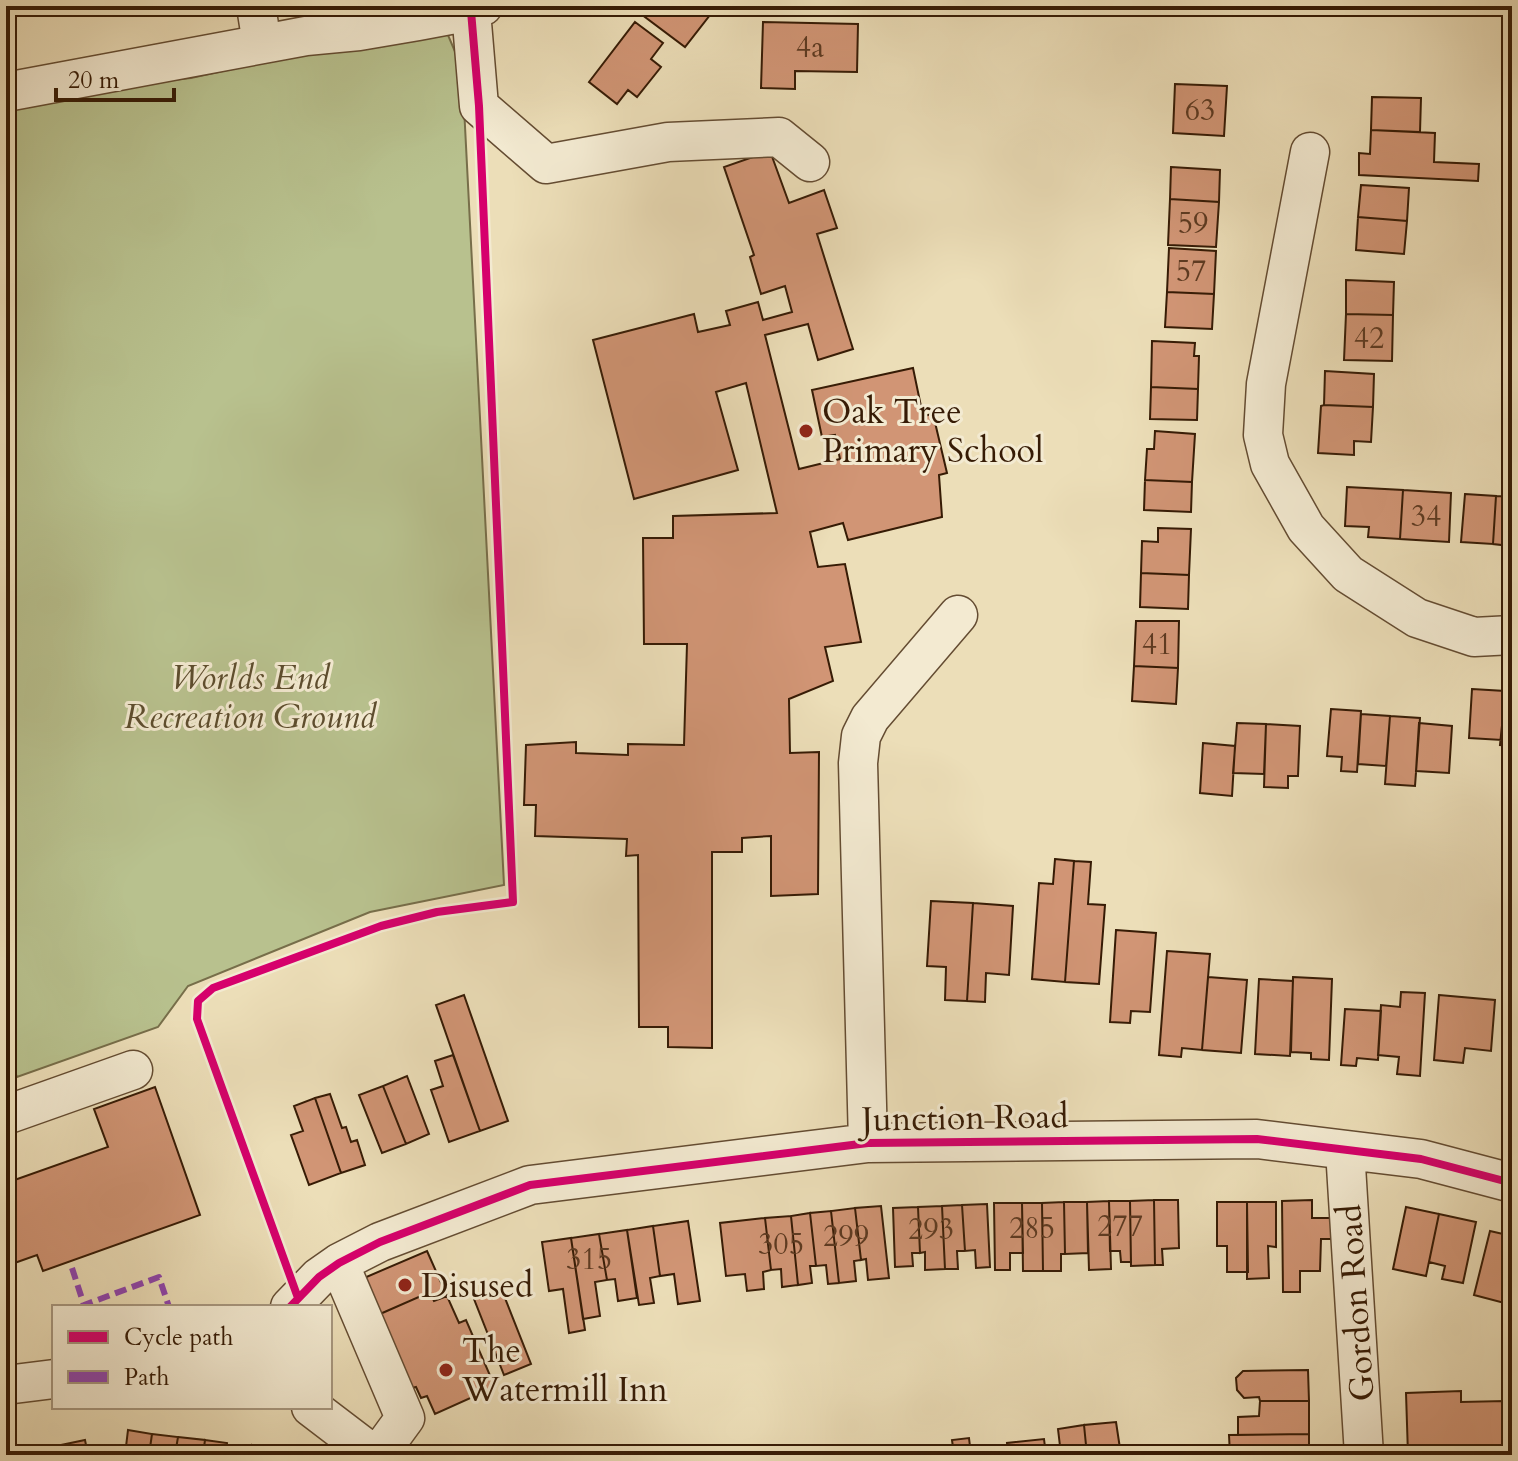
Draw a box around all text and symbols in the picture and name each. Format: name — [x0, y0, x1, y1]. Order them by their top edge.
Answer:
house number: 4a — [796, 27, 824, 68]
scale bar — [56, 52, 174, 102]
text: 20 m — [68, 64, 120, 97]
house number: 63 — [1185, 90, 1215, 131]
house number: 59 — [1178, 203, 1208, 244]
house number: 57 — [1176, 251, 1206, 292]
house number: 42 — [1354, 318, 1384, 359]
place label: Oak Tree Primary School — [822, 389, 1044, 474]
marker: Oak Tree Primary School — [797, 422, 815, 440]
house number: 34 — [1411, 496, 1441, 537]
house number: 41 — [1142, 624, 1172, 665]
park label: Worlds End Recreation Ground — [124, 655, 378, 740]
street label: Junction Road — [856, 1093, 1069, 1143]
street label: Gordon Road — [1326, 1203, 1386, 1403]
house number: 277 — [1097, 1206, 1143, 1247]
house number: 285 — [1009, 1208, 1055, 1249]
house number: 293 — [908, 1209, 954, 1250]
house number: 299 — [823, 1216, 869, 1257]
house number: 305 — [758, 1224, 804, 1265]
house number: 315 — [566, 1239, 612, 1280]
place label: Disused — [421, 1263, 533, 1309]
marker: Disused — [396, 1276, 414, 1294]
legend — [52, 1305, 332, 1409]
text: Cycle path — [124, 1321, 233, 1354]
place label: The Watermill Inn — [461, 1328, 668, 1413]
text: Path — [124, 1361, 169, 1394]
marker: The Watermill Inn — [437, 1361, 455, 1379]

